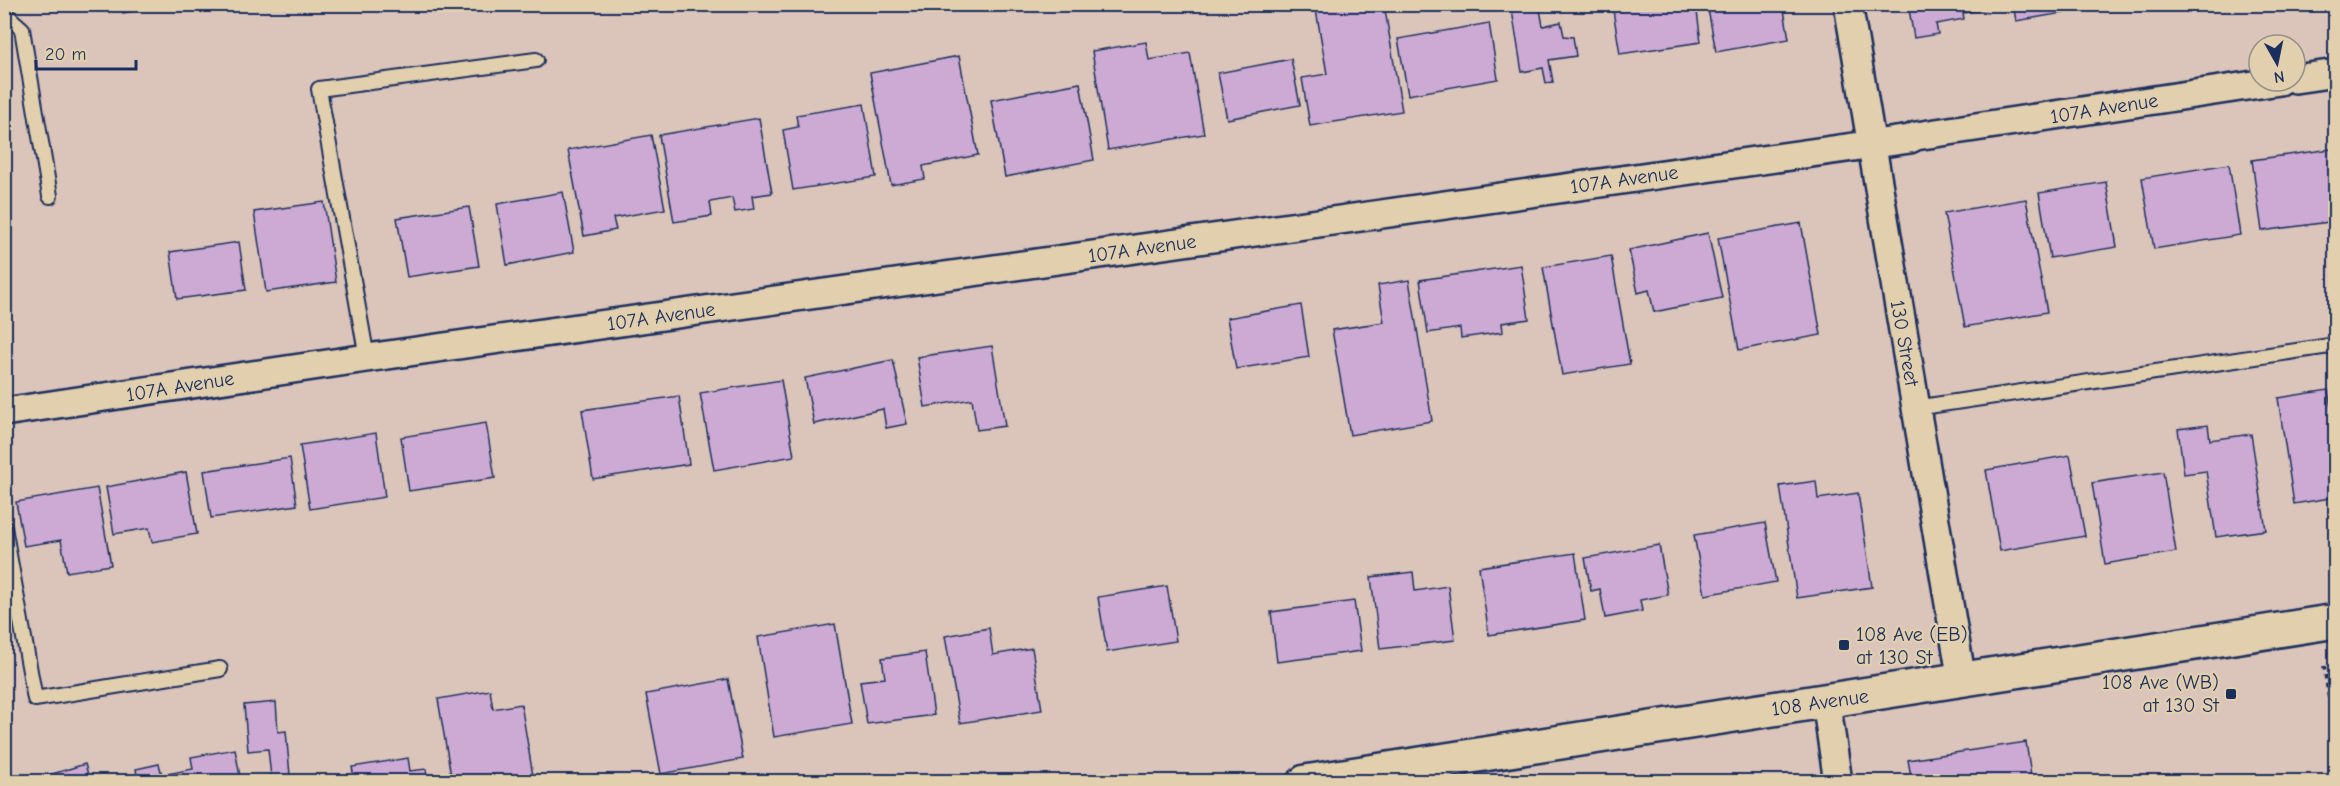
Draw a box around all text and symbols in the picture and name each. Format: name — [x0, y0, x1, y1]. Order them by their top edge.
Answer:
scale bar — [36, 33, 136, 71]
north arrow — [2247, 33, 2307, 93]
text: 20 m — [45, 44, 86, 65]
text: N — [2273, 67, 2286, 87]
street label: 107A Avenue — [2049, 89, 2160, 128]
street label: 107A Avenue — [1569, 161, 1680, 198]
street label: 107A Avenue — [1087, 230, 1198, 267]
street label: 107A Avenue — [606, 298, 717, 335]
street label: 130 Street — [1886, 298, 1924, 389]
street label: 107A Avenue — [125, 367, 236, 406]
place label: 108 Ave (EB) at 130 St — [1856, 623, 1968, 669]
marker: 108 Ave (EB) at 130 St — [1837, 638, 1851, 652]
place label: 108 Ave (WB) at 130 St — [2102, 671, 2220, 717]
street label: 108 Avenue — [1770, 684, 1870, 721]
marker: 108 Ave (WB) at 130 St — [2224, 687, 2238, 701]

